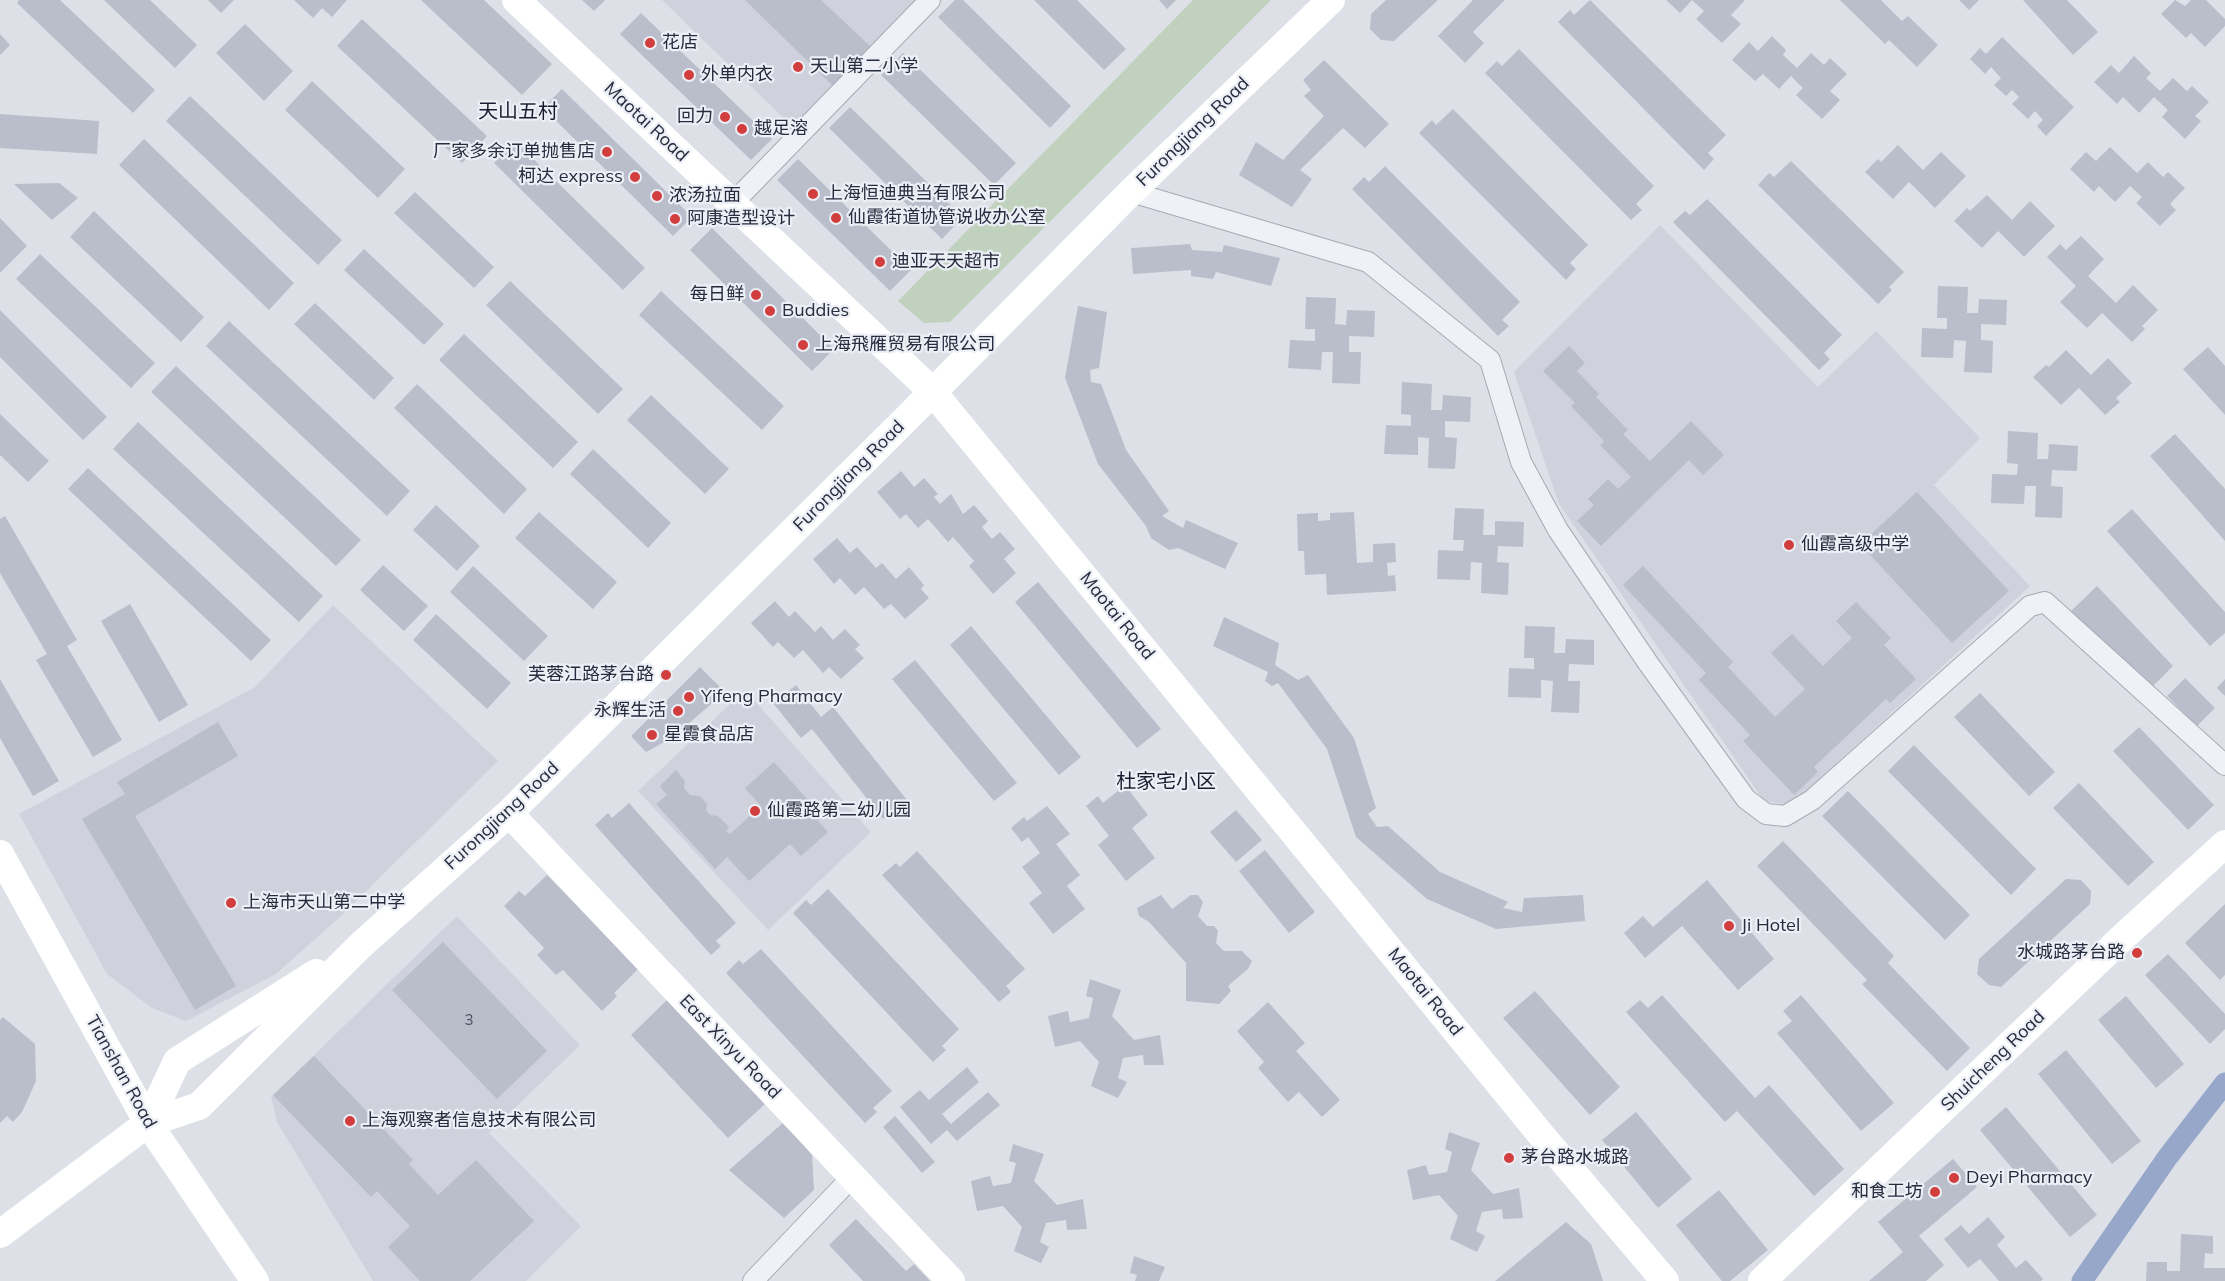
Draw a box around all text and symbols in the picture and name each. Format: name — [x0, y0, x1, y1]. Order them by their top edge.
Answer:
place label: 花店 — [662, 32, 698, 54]
marker: 花店 — [643, 36, 657, 50]
place label: 天山第二小学 — [810, 56, 918, 78]
marker: 天山第二小学 — [791, 60, 805, 74]
place label: 外单内衣 — [701, 64, 773, 86]
marker: 外单内衣 — [682, 68, 696, 82]
street label: Furongjiang Road — [1132, 73, 1254, 191]
street label: Maotai Road — [600, 78, 692, 166]
district label: 天山五村 — [478, 100, 558, 124]
place label: 回力 — [677, 106, 713, 128]
marker: 回力 — [718, 110, 732, 124]
place label: 越足溶 — [754, 118, 808, 140]
marker: 越足溶 — [735, 122, 749, 136]
place label: 厂家多余订单抛售店 — [433, 141, 595, 163]
marker: 厂家多余订单抛售店 — [600, 145, 614, 159]
place label: 柯达 express — [518, 166, 623, 188]
marker: 柯达 express — [628, 170, 642, 184]
place label: 上海恒迪典当有限公司 — [825, 183, 1005, 205]
place label: 浓汤拉面 — [669, 185, 741, 207]
marker: 上海恒迪典当有限公司 — [806, 187, 820, 201]
marker: 浓汤拉面 — [650, 189, 664, 203]
place label: 仙霞街道协管说收办公室 — [848, 207, 1046, 229]
place label: 阿康造型设计 — [687, 208, 795, 230]
marker: 仙霞街道协管说收办公室 — [829, 211, 843, 225]
marker: 阿康造型设计 — [668, 212, 682, 226]
place label: 迪亚天天超市 — [892, 251, 1000, 273]
marker: 迪亚天天超市 — [873, 255, 887, 269]
place label: 每日鲜 — [690, 284, 744, 306]
marker: 每日鲜 — [749, 288, 763, 302]
place label: Buddies — [782, 300, 849, 322]
marker: Buddies — [763, 304, 777, 318]
place label: 上海飛雁贸易有限公司 — [815, 334, 995, 356]
marker: 上海飛雁贸易有限公司 — [796, 338, 810, 352]
street label: Furongjiang Road — [789, 416, 909, 536]
place label: 仙霞高级中学 — [1801, 534, 1909, 556]
marker: 仙霞高级中学 — [1782, 538, 1796, 552]
street label: Maotai Road — [1075, 568, 1159, 664]
place label: 芙蓉江路茅台路 — [528, 664, 654, 686]
marker: 芙蓉江路茅台路 — [659, 668, 673, 682]
place label: Yifeng Pharmacy — [701, 686, 843, 708]
marker: Yifeng Pharmacy — [682, 690, 696, 704]
place label: 永辉生活 — [594, 700, 666, 722]
marker: 永辉生活 — [671, 704, 685, 718]
place label: 星霞食品店 — [664, 724, 754, 746]
marker: 星霞食品店 — [645, 728, 659, 742]
street label: Furongjiang Road — [441, 758, 563, 874]
district label: 杜家宅小区 — [1116, 770, 1216, 794]
place label: 仙霞路第二幼儿园 — [767, 800, 911, 822]
marker: 仙霞路第二幼儿园 — [748, 804, 762, 818]
place label: 上海市天山第二中学 — [243, 892, 405, 914]
marker: 上海市天山第二中学 — [224, 896, 238, 910]
place label: Ji Hotel — [1741, 915, 1800, 937]
marker: Ji Hotel — [1722, 919, 1736, 933]
place label: 水城路茅台路 — [2017, 942, 2125, 964]
street label: Maotai Road — [1383, 944, 1467, 1040]
marker: 水城路茅台路 — [2130, 946, 2144, 960]
street label: East Xinyu Road — [675, 990, 785, 1104]
street label: Shuicheng Road — [1937, 1006, 2049, 1116]
house number: 3 — [465, 1011, 473, 1029]
street label: Tianshan Road — [81, 1012, 161, 1132]
place label: 上海观察者信息技术有限公司 — [362, 1110, 596, 1132]
marker: 上海观察者信息技术有限公司 — [343, 1114, 357, 1128]
place label: 茅台路水城路 — [1521, 1147, 1629, 1169]
marker: 茅台路水城路 — [1502, 1151, 1516, 1165]
place label: Deyi Pharmacy — [1966, 1167, 2092, 1189]
marker: Deyi Pharmacy — [1947, 1171, 1961, 1185]
place label: 和食工坊 — [1851, 1181, 1923, 1203]
marker: 和食工坊 — [1928, 1185, 1942, 1199]

